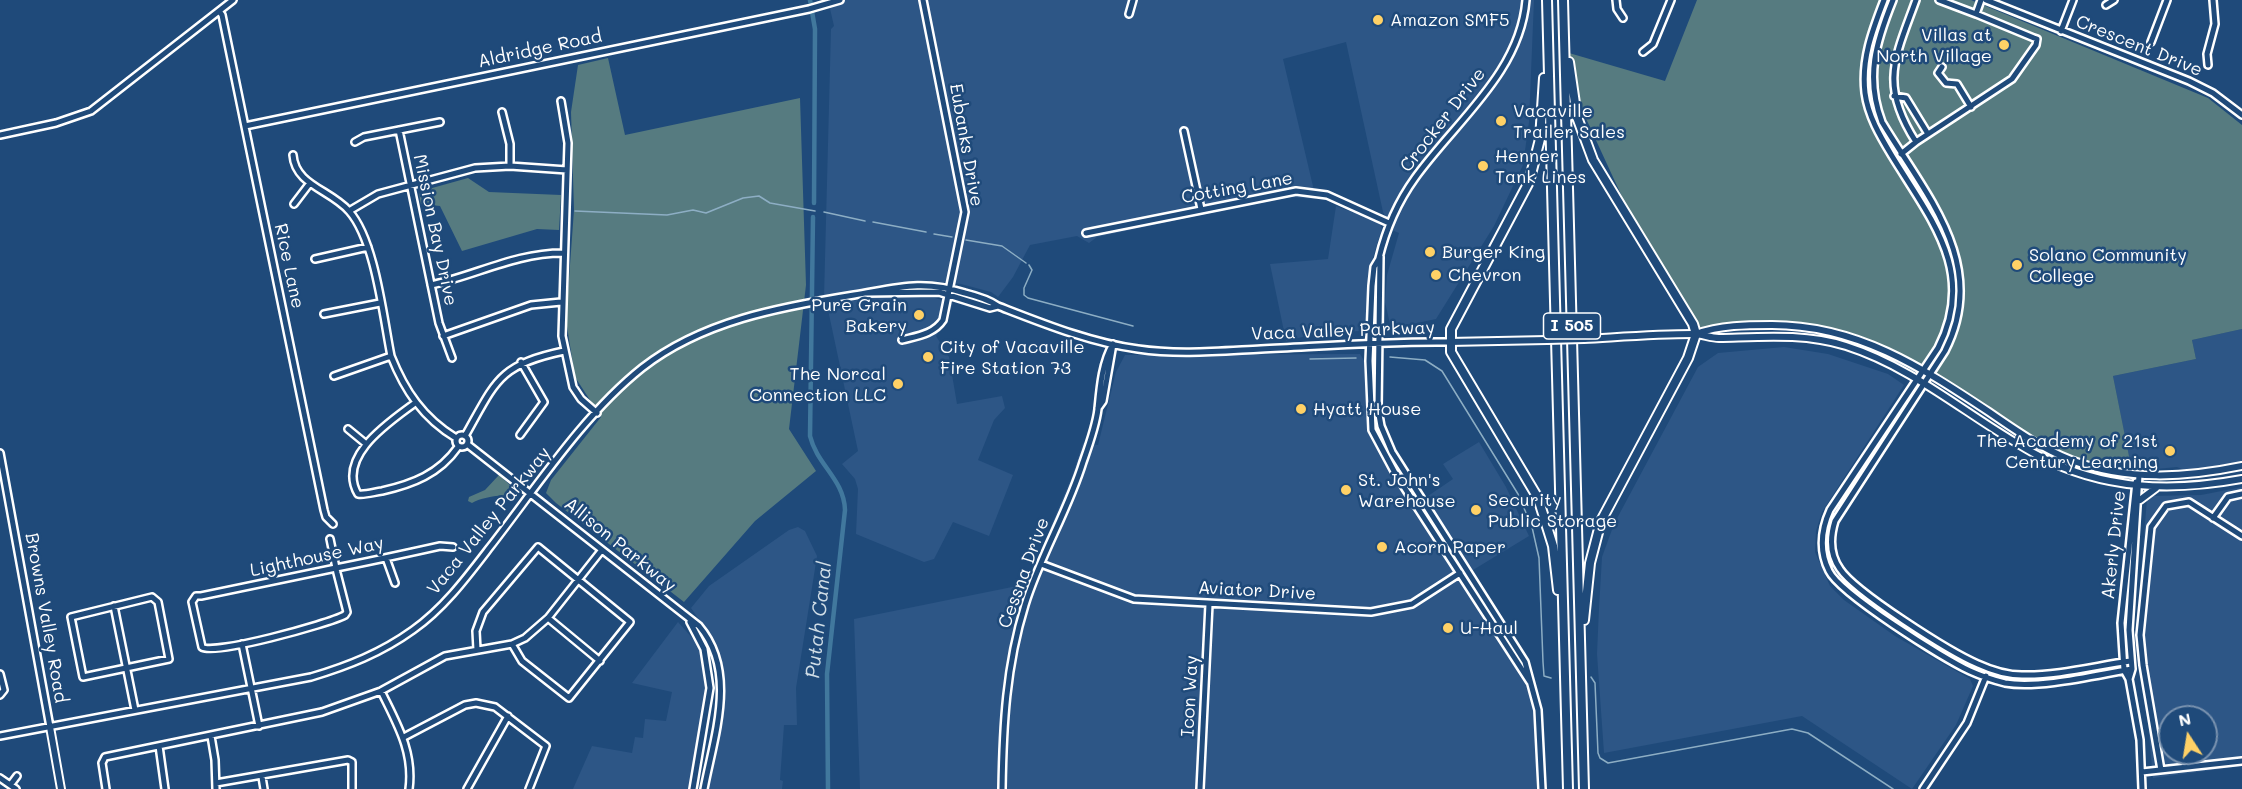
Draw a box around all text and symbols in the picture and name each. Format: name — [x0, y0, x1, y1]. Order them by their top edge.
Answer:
place label: Amazon SMF5 — [1390, 9, 1509, 31]
street label: Crescent Drive — [2072, 11, 2206, 81]
marker: Amazon SMF5 — [1371, 13, 1385, 27]
place label: Villas at North Village — [1876, 24, 1992, 66]
street label: Aldridge Road — [476, 25, 604, 73]
marker: Villas at North Village — [1997, 38, 2011, 52]
street label: Crocker Drive — [1396, 64, 1490, 176]
street label: Eubanks Drive — [945, 82, 987, 208]
place label: Vacaville Trailer Sales — [1513, 100, 1625, 142]
marker: Vacaville Trailer Sales — [1494, 114, 1508, 128]
place label: Henner Tank Lines — [1495, 145, 1586, 188]
street label: Mission Bay Drive — [408, 152, 462, 308]
marker: Henner Tank Lines — [1476, 159, 1490, 173]
street label: Cotting Lane — [1180, 168, 1294, 208]
street label: Rice Lane — [269, 222, 309, 310]
place label: Burger King — [1442, 241, 1545, 263]
place label: Solano Community College — [2029, 244, 2187, 286]
marker: Burger King — [1423, 245, 1437, 259]
marker: Solano Community College — [2010, 258, 2024, 272]
place label: Chevron — [1448, 264, 1521, 286]
marker: Chevron — [1429, 268, 1443, 282]
place label: Pure Grain Bakery — [811, 294, 907, 336]
marker: Pure Grain Bakery — [912, 308, 926, 322]
road number: I 505 — [1544, 313, 1600, 339]
street label: Vaca Valley Parkway — [1251, 317, 1435, 345]
place label: City of Vacaville Fire Station 73 — [940, 336, 1085, 378]
marker: City of Vacaville Fire Station 73 — [921, 350, 935, 364]
place label: The Norcal Connection LLC — [749, 363, 886, 406]
marker: The Norcal Connection LLC — [891, 377, 905, 391]
place label: Hyatt House — [1313, 398, 1421, 420]
marker: Hyatt House — [1294, 402, 1308, 416]
place label: The Academy of 21st Century Learning — [1976, 430, 2158, 472]
street label: Vaca Valley Parkway — [423, 443, 555, 599]
marker: The Academy of 21st Century Learning — [2163, 444, 2177, 458]
place label: St. John's Warehouse — [1358, 469, 1456, 512]
marker: St. John's Warehouse — [1339, 483, 1353, 497]
place label: Security Public Storage — [1488, 489, 1617, 532]
street label: Akerly Drive — [2098, 489, 2130, 601]
street label: Allison Parkway — [560, 493, 680, 597]
marker: Security Public Storage — [1469, 503, 1483, 517]
street label: Cessna Drive — [994, 515, 1054, 631]
street label: Browns Valley Road — [20, 531, 72, 705]
street label: Lighthouse Way — [248, 532, 386, 582]
place label: Acorn Paper — [1394, 536, 1506, 558]
marker: Acorn Paper — [1375, 540, 1389, 554]
water label: Putah Canal — [801, 560, 837, 680]
street label: Aviator Drive — [1198, 577, 1316, 605]
place label: U-Haul — [1460, 617, 1518, 639]
marker: U-Haul — [1441, 621, 1455, 635]
street label: Icon Way — [1177, 655, 1203, 737]
north arrow — [2158, 705, 2218, 765]
text: N — [2176, 707, 2193, 730]

